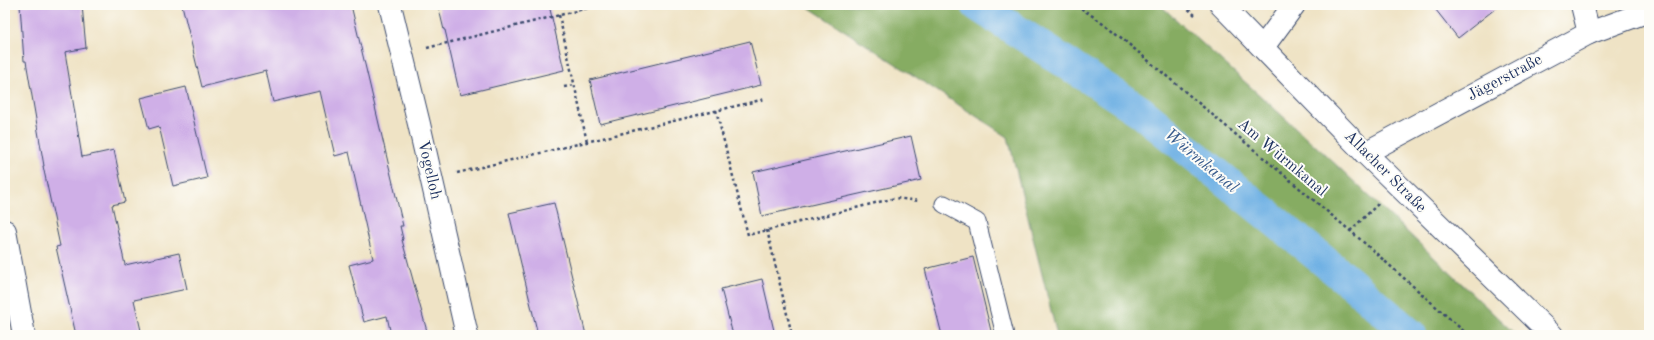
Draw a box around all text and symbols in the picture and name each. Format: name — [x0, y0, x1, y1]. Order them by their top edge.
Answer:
street label: Jägerstraße — [1465, 52, 1545, 104]
street label: Am Würmkanal — [1234, 116, 1330, 200]
water label: Würmkanal — [1161, 125, 1241, 197]
street label: Allacher Straße — [1341, 128, 1429, 216]
street label: Vogelloh — [414, 139, 444, 201]

